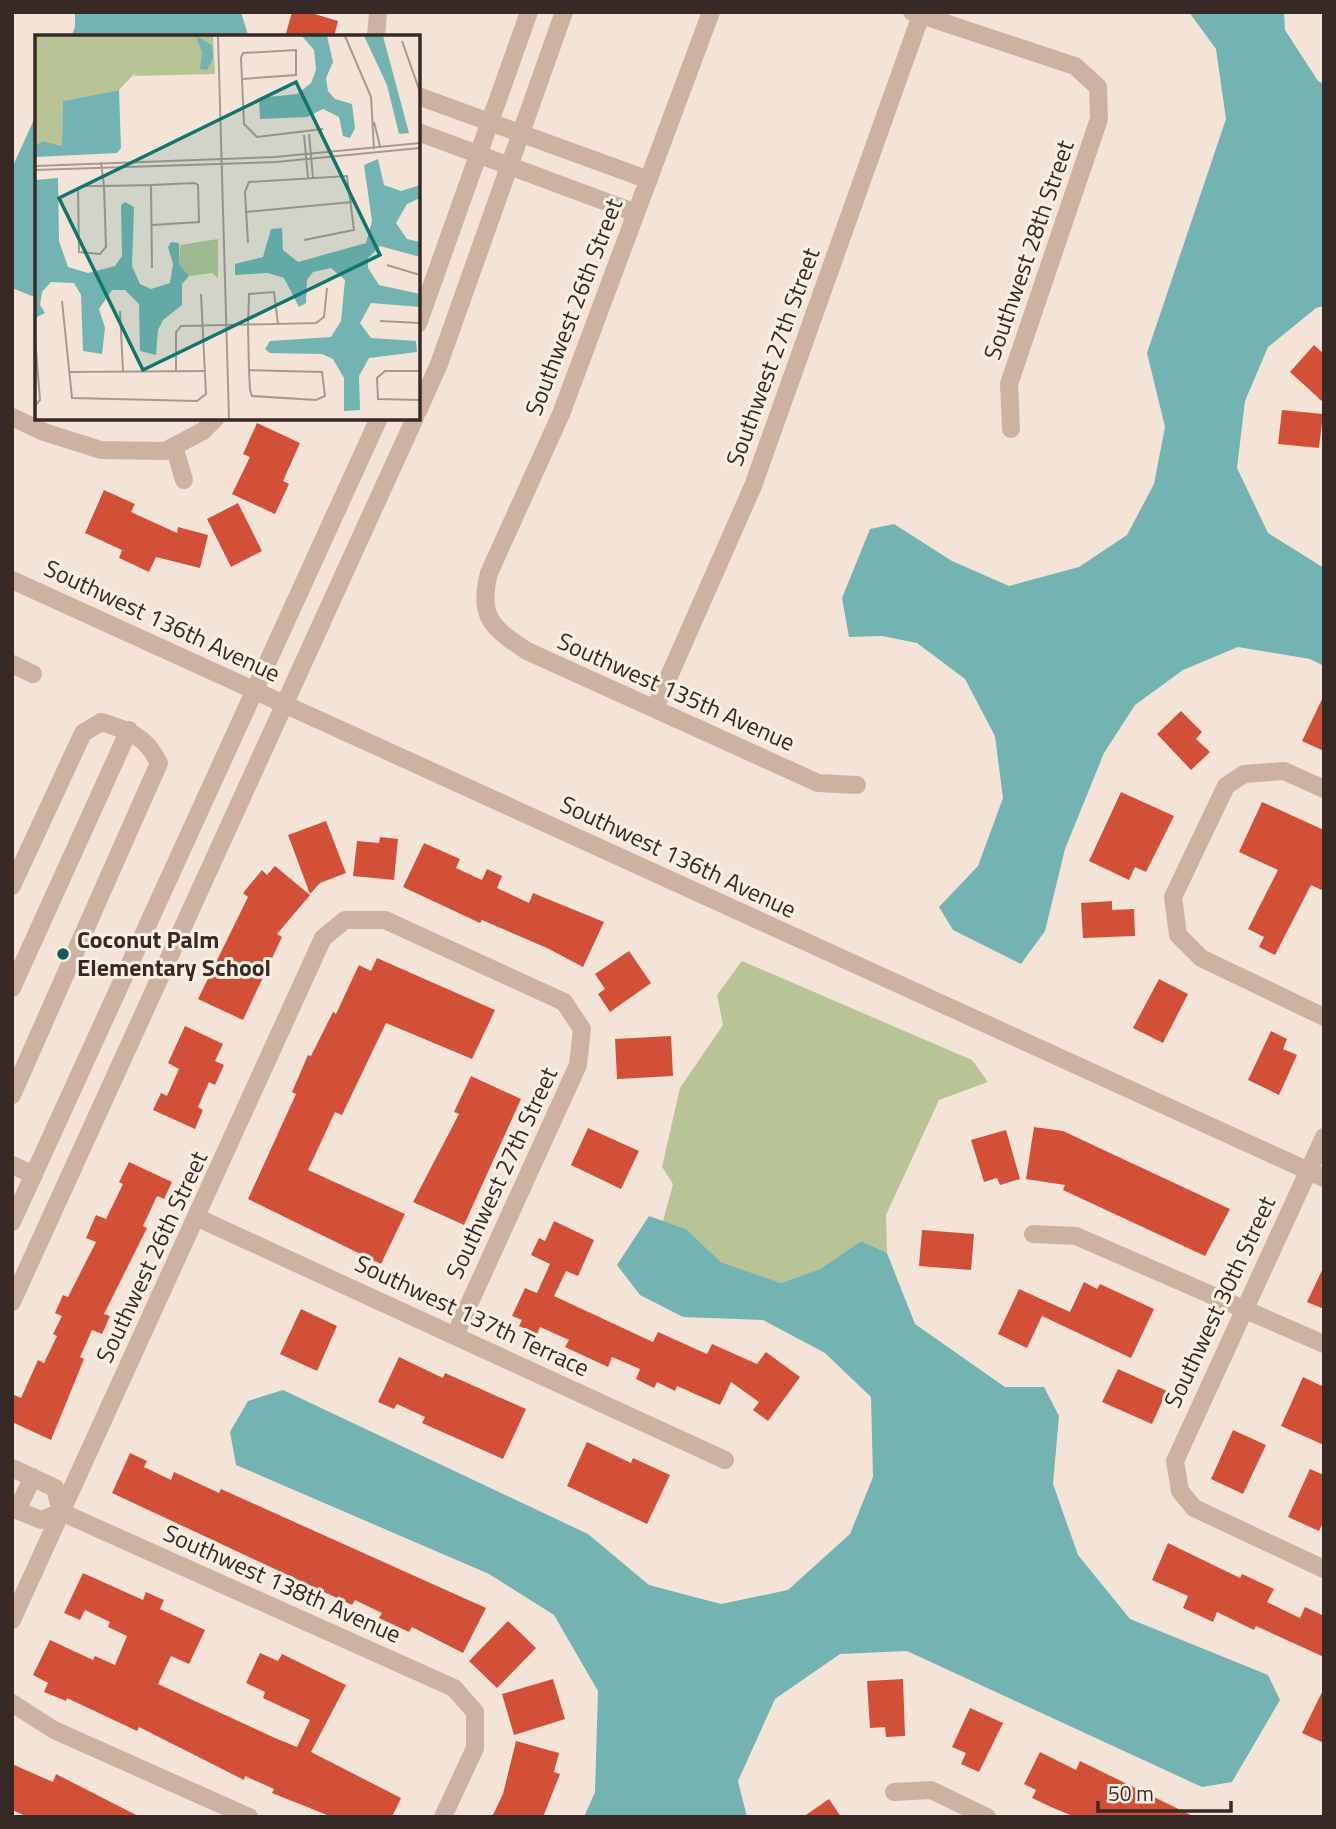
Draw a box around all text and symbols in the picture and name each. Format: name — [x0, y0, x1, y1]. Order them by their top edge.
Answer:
inset map — [35, 35, 420, 420]
street label: Southwest 28th Street — [974, 134, 1083, 364]
street label: Southwest 26th Street — [515, 192, 631, 421]
street label: Southwest 27th Street — [716, 242, 829, 471]
street label: Southwest 136th Avenue — [38, 550, 286, 691]
street label: Southwest 135th Avenue — [552, 622, 801, 760]
street label: Southwest 136th Avenue — [554, 786, 802, 927]
place label: Coconut Palm Elementary School — [77, 921, 271, 985]
marker: Coconut Palm Elementary School — [55, 946, 71, 962]
street label: Southwest 27th Street — [436, 1060, 566, 1284]
street label: Southwest 26th Street — [86, 1144, 216, 1368]
street label: Southwest 30th Street — [1154, 1189, 1284, 1413]
street label: Southwest 137th Terrace — [349, 1245, 596, 1385]
street label: Southwest 138th Avenue — [158, 1514, 407, 1652]
scale bar — [1098, 1770, 1231, 1814]
text: 50 m — [1108, 1777, 1154, 1809]

